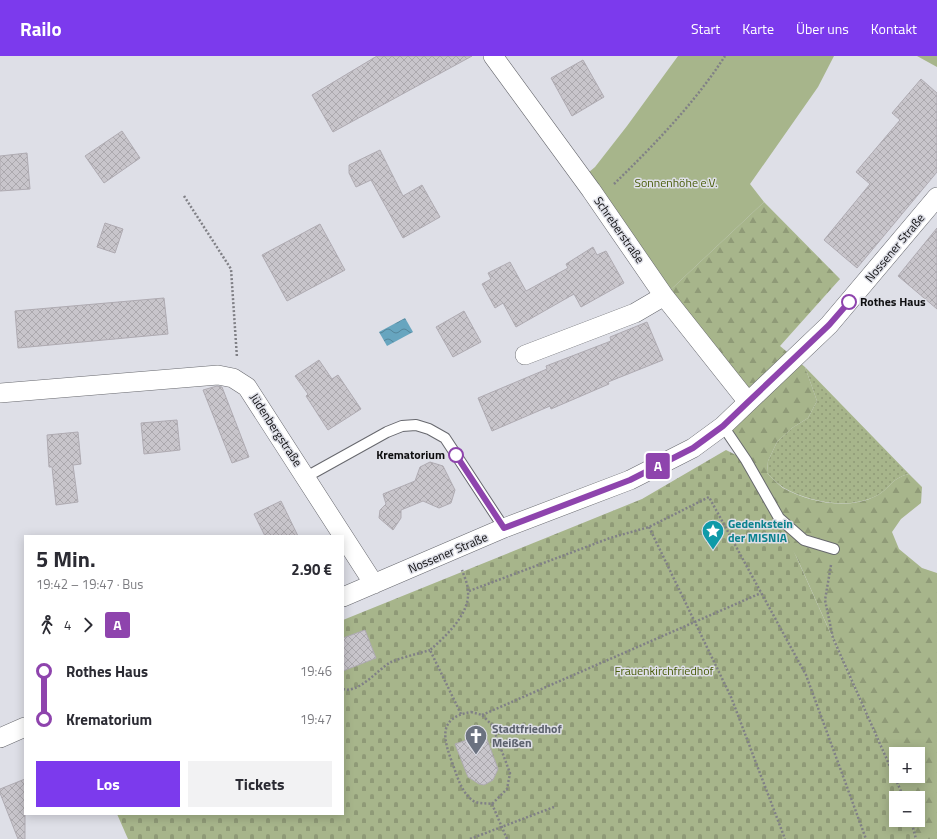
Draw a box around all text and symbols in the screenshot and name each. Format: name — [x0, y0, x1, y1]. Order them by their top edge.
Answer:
text: Railo — [20, 14, 62, 43]
text: Start — [691, 18, 720, 39]
text: Karte — [742, 18, 774, 39]
text: Über uns — [796, 18, 849, 39]
text: Kontakt — [871, 18, 917, 39]
park label: Sonnenhöhe e.V. — [634, 173, 718, 192]
street label: Schreberstraße — [589, 192, 649, 267]
street label: Nossener Straße — [860, 209, 929, 286]
place label: Rothes Haus — [860, 292, 926, 311]
marker: Rothes Haus — [841, 294, 857, 310]
street label: Jüdenbergstraße — [246, 389, 307, 470]
place label: Krematorium — [376, 445, 445, 464]
marker: Krematorium — [448, 447, 464, 463]
line badge: A — [645, 453, 671, 479]
text: A — [654, 455, 662, 476]
place label: Gedenkstein der MISNIA — [728, 514, 793, 547]
place icon: Gedenkstein der MISNIA — [700, 518, 726, 551]
street label: Nossener Straße — [405, 527, 490, 578]
text: 5 Min. — [36, 542, 96, 576]
text: 2.90 € — [291, 558, 332, 581]
text: 19:42 – 19:47 · Bus — [36, 574, 143, 594]
icon: walk — [36, 614, 58, 636]
icon: forward — [77, 614, 99, 636]
text: A — [113, 614, 122, 635]
text: 4 — [64, 615, 71, 635]
text: Rothes Haus — [66, 660, 148, 683]
text: 19:46 — [300, 661, 332, 681]
park label: Frauenkirchfriedhof — [614, 661, 714, 680]
text: Krematorium — [66, 708, 152, 731]
text: 19:47 — [300, 709, 332, 729]
place label: Stadtfriedhof Meißen — [492, 719, 562, 752]
church icon: Stadtfriedhof Meißen — [463, 723, 489, 756]
map controls — [889, 747, 925, 827]
button: + — [889, 747, 925, 783]
button: Los — [36, 761, 180, 807]
button: Tickets — [188, 761, 332, 807]
button: − — [889, 791, 925, 827]

